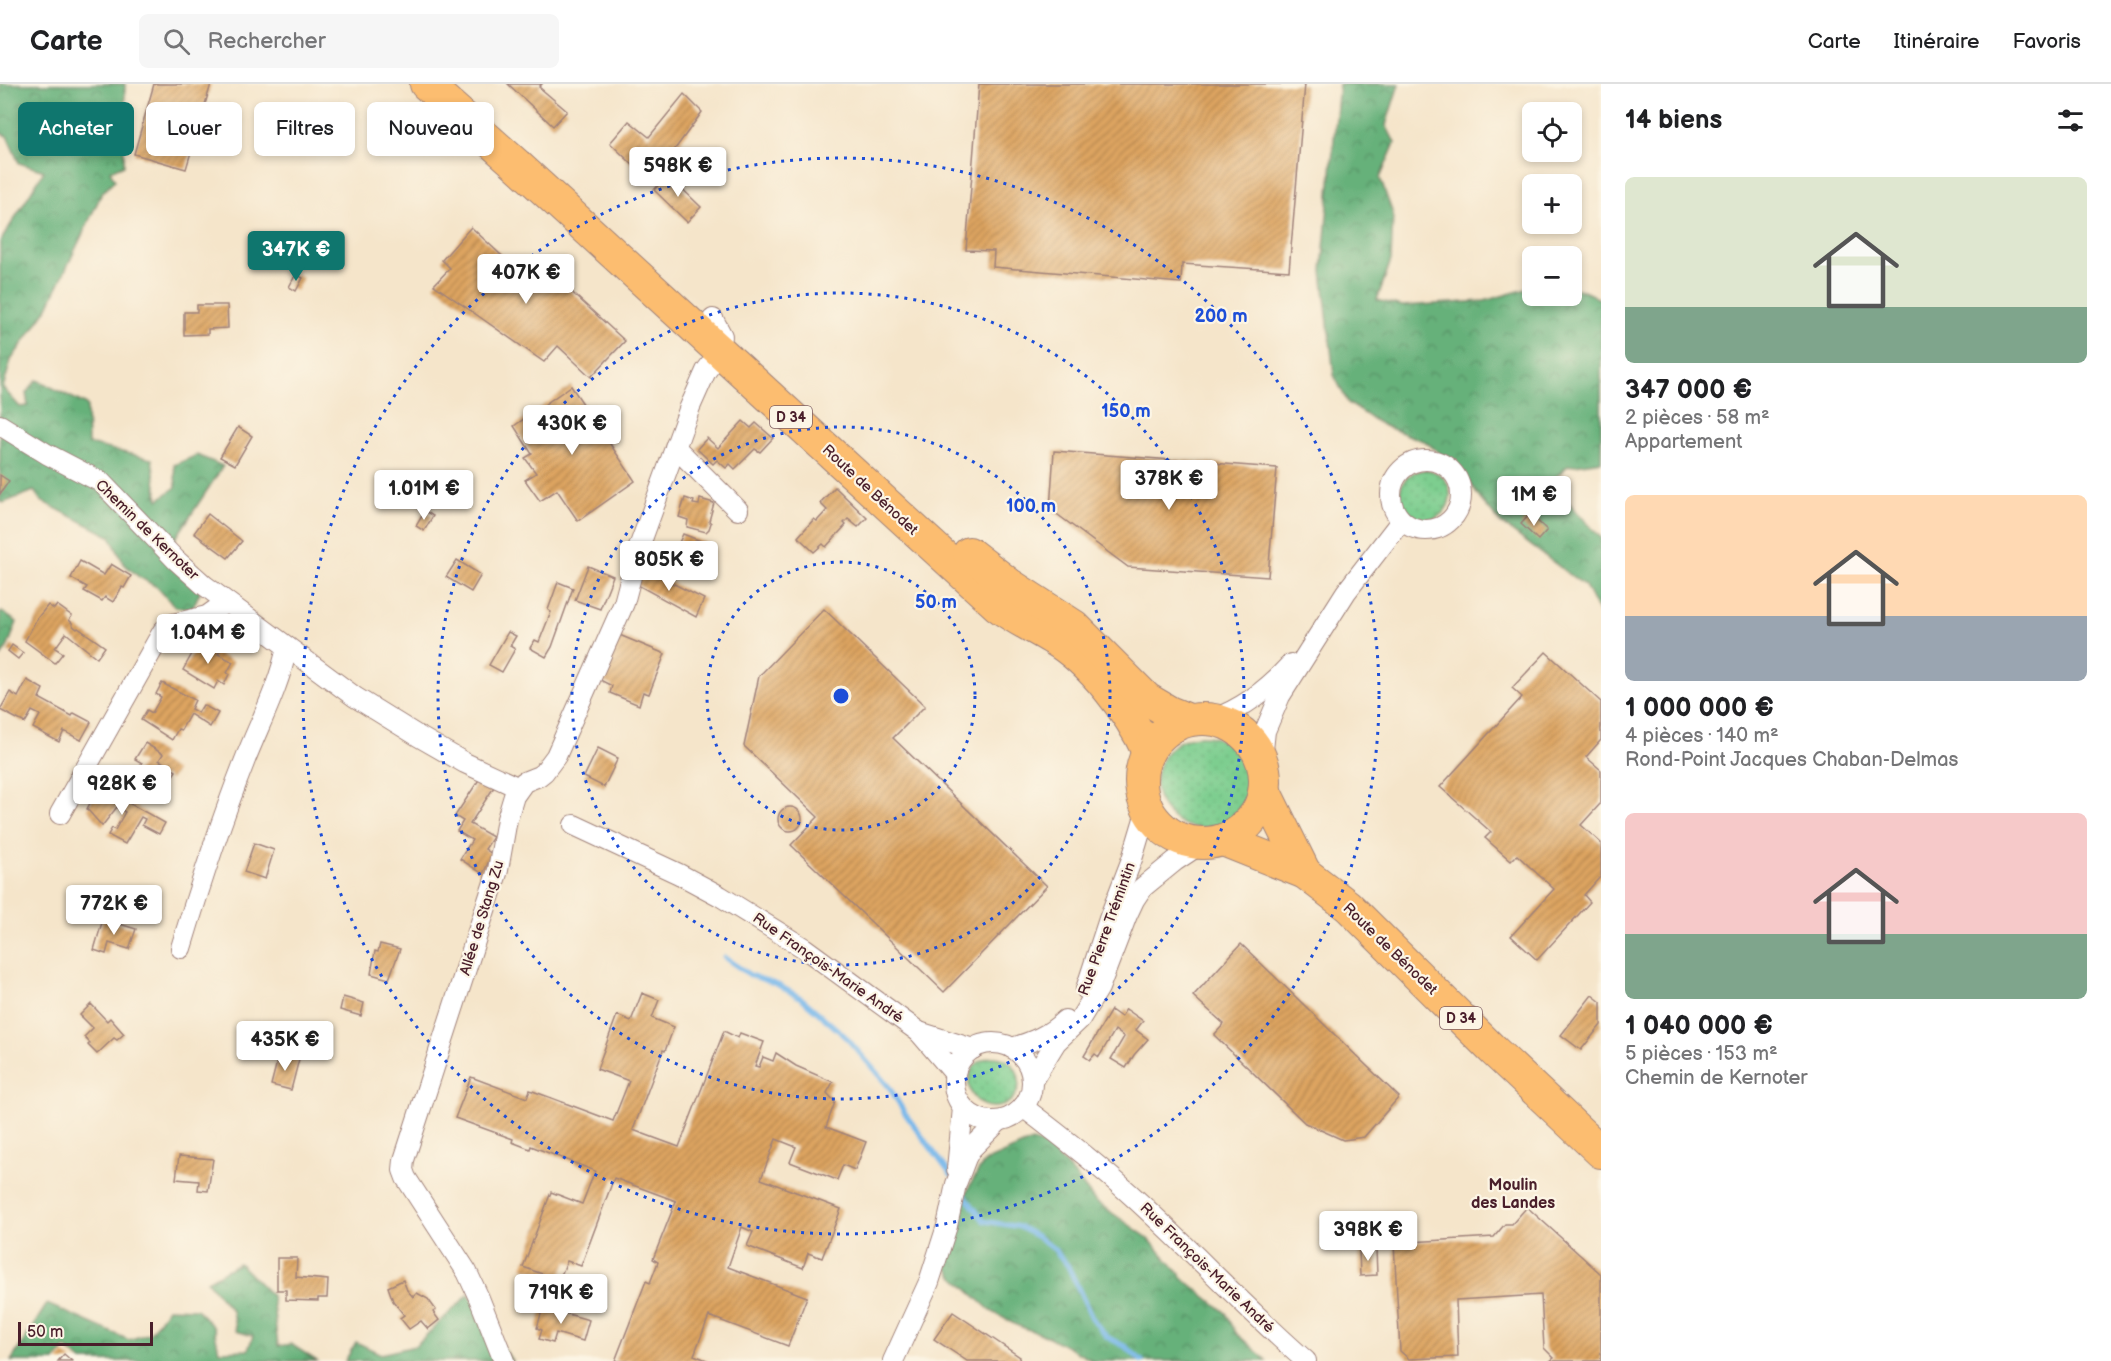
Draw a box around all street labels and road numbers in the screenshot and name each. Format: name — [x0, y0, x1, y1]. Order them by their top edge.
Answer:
road number: D 34 — [770, 406, 812, 428]
street label: Route de Bénodet — [818, 441, 922, 540]
street label: Chemin de Kernoter — [91, 476, 203, 585]
street label: Allée de Stang Zu — [456, 858, 508, 978]
street label: Rue Pierre Trémintin — [1074, 860, 1140, 998]
street label: Route de Bénodet — [1339, 899, 1442, 999]
street label: Rue François-Marie André — [749, 909, 907, 1027]
road number: D 34 — [1440, 1007, 1482, 1029]
street label: Rue François-Marie André — [1136, 1199, 1278, 1337]

